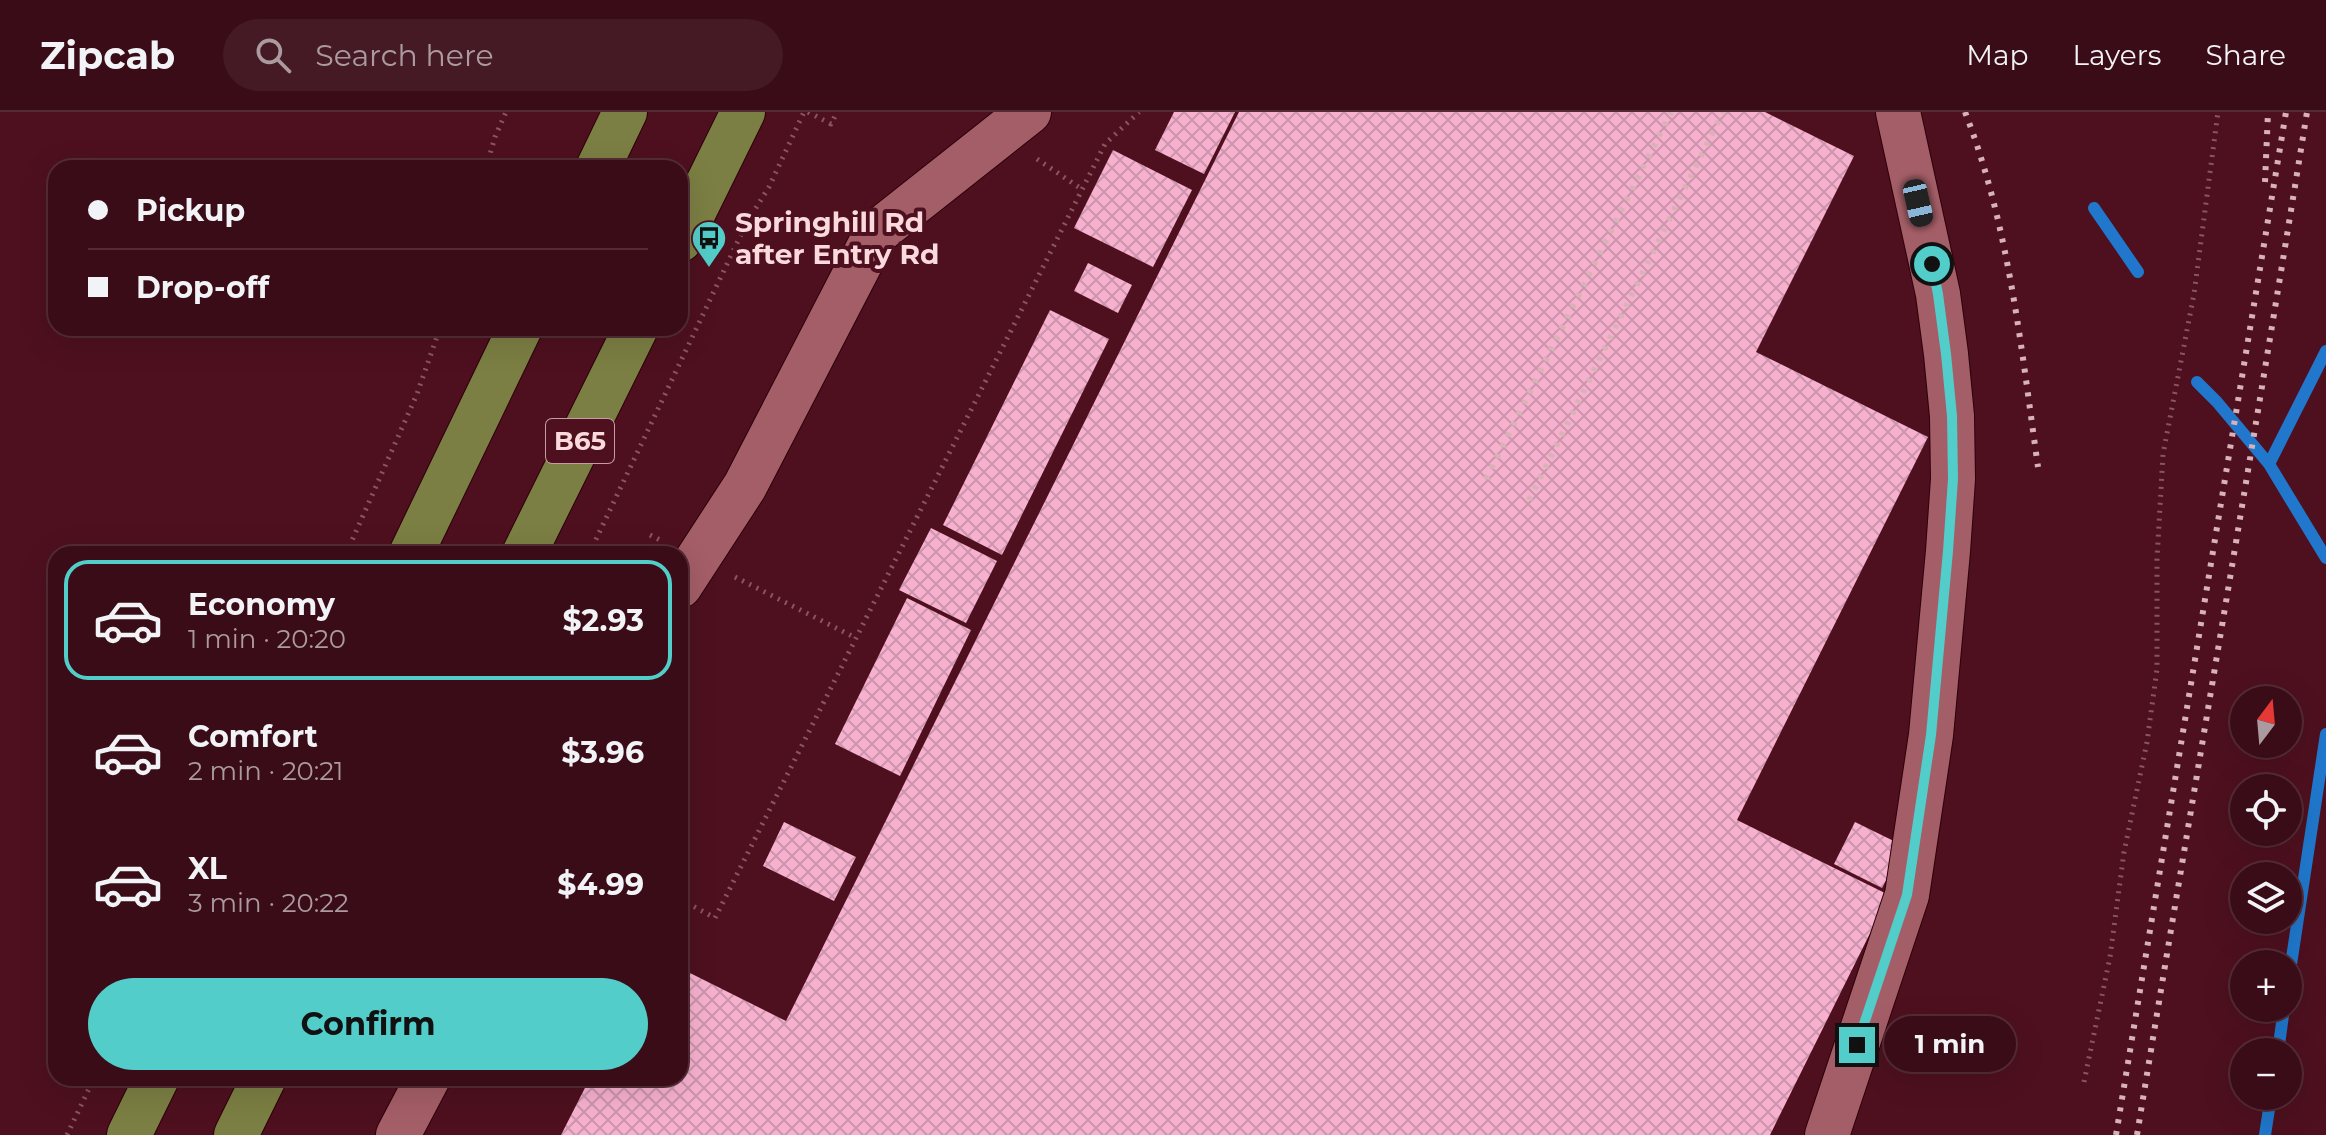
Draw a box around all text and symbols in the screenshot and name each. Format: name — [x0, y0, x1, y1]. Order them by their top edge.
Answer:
search box — [223, 19, 783, 91]
text: Zipcab — [40, 32, 175, 79]
icon: search — [251, 33, 295, 77]
text: Search here — [315, 37, 494, 74]
text: Map — [1966, 38, 2029, 72]
text: Layers — [2073, 38, 2162, 72]
text: Share — [2206, 38, 2286, 72]
car — [1901, 177, 1935, 229]
text: Pickup — [136, 192, 245, 229]
place label: Springhill Rd after Entry Rd — [735, 205, 940, 271]
bus stop icon: Springhill Rd after Entry Rd — [690, 219, 728, 269]
route start — [1914, 246, 1950, 282]
text: Drop-off — [136, 269, 269, 306]
road number: B65 — [546, 419, 614, 463]
icon: car — [92, 584, 164, 656]
text: Economy — [188, 586, 335, 623]
text: $2.93 — [562, 602, 644, 639]
text: 1 min · 20:20 — [188, 623, 346, 655]
north arrow — [2230, 686, 2302, 758]
map controls — [2230, 686, 2302, 1110]
icon: car — [92, 716, 164, 788]
text: Comfort — [188, 718, 318, 755]
text: $3.96 — [561, 734, 644, 771]
text: 2 min · 20:21 — [188, 755, 344, 787]
button: locate — [2230, 774, 2302, 846]
icon: car — [92, 848, 164, 920]
text: XL — [188, 850, 227, 887]
button: layers — [2230, 862, 2302, 934]
text: $4.99 — [557, 866, 644, 903]
text: 3 min · 20:22 — [188, 887, 349, 919]
button: + — [2230, 950, 2302, 1022]
button: Confirm — [88, 978, 648, 1070]
callout: 1 min — [1885, 1017, 2017, 1073]
route end — [1839, 1027, 1875, 1063]
text: 1 min — [1915, 1028, 1985, 1060]
button: − — [2230, 1038, 2302, 1110]

